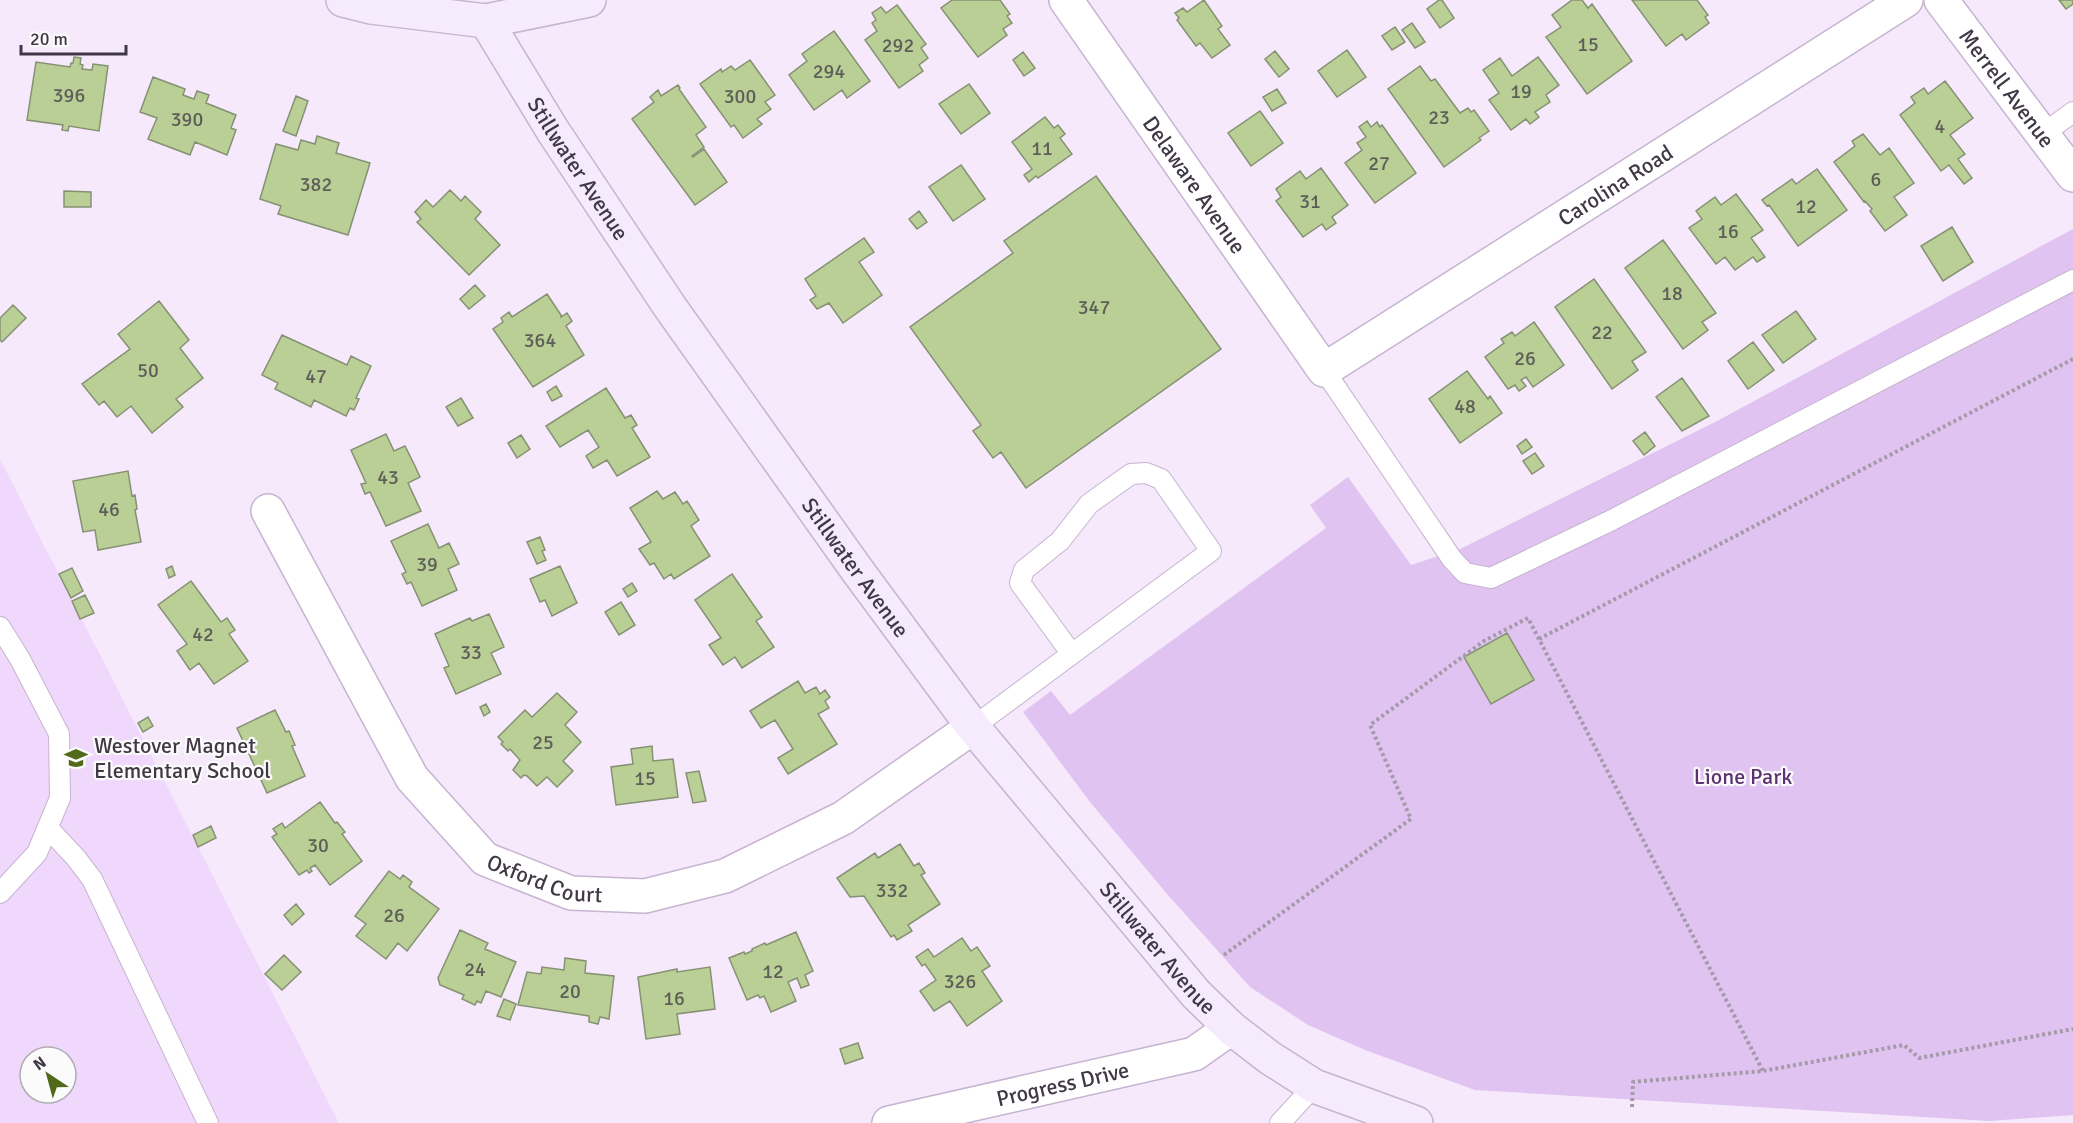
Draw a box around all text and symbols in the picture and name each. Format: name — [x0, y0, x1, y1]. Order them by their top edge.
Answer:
scale bar — [21, 18, 126, 56]
street label: Merrell Avenue — [1954, 23, 2061, 153]
text: 20 m — [30, 28, 68, 50]
house number: 15 — [1577, 32, 1599, 57]
house number: 292 — [882, 33, 914, 58]
house number: 294 — [813, 59, 845, 84]
house number: 19 — [1510, 79, 1532, 104]
house number: 396 — [53, 83, 85, 108]
house number: 300 — [724, 84, 756, 109]
street label: Stillwater Avenue — [522, 92, 635, 245]
house number: 23 — [1428, 105, 1450, 130]
house number: 390 — [171, 107, 203, 132]
street label: Delaware Avenue — [1137, 110, 1252, 259]
house number: 4 — [1935, 114, 1946, 139]
house number: 11 — [1031, 136, 1053, 161]
street label: Carolina Road — [1553, 138, 1678, 231]
house number: 27 — [1368, 151, 1390, 176]
house number: 6 — [1871, 167, 1881, 192]
house number: 382 — [300, 172, 332, 197]
house number: 31 — [1299, 189, 1321, 214]
house number: 12 — [1795, 194, 1817, 219]
house number: 16 — [1717, 219, 1739, 244]
house number: 18 — [1661, 281, 1683, 306]
house number: 347 — [1078, 295, 1110, 320]
house number: 22 — [1591, 320, 1613, 345]
house number: 364 — [524, 328, 556, 353]
house number: 26 — [1514, 346, 1536, 371]
house number: 50 — [137, 358, 159, 383]
house number: 47 — [305, 364, 327, 389]
house number: 48 — [1454, 394, 1476, 419]
house number: 43 — [377, 465, 399, 490]
street label: Stillwater Avenue — [796, 492, 915, 642]
house number: 46 — [98, 497, 120, 522]
house number: 39 — [416, 552, 438, 577]
house number: 42 — [192, 622, 214, 647]
house number: 33 — [460, 640, 482, 665]
house number: 25 — [532, 730, 554, 755]
place label: Westover Magnet Elementary School — [94, 732, 271, 784]
school or university icon: Westover Magnet Elementary School — [63, 745, 89, 771]
park label: Lione Park — [1694, 763, 1792, 790]
house number: 15 — [634, 766, 656, 791]
house number: 30 — [307, 833, 329, 858]
street label: Oxford Court — [483, 848, 603, 908]
street label: Stillwater Avenue — [1094, 876, 1222, 1020]
house number: 332 — [876, 878, 908, 903]
house number: 26 — [383, 903, 405, 928]
house number: 24 — [464, 957, 486, 982]
house number: 12 — [762, 959, 784, 984]
house number: 326 — [944, 969, 976, 994]
house number: 20 — [559, 979, 581, 1004]
house number: 16 — [663, 986, 685, 1011]
north arrow — [18, 1045, 78, 1105]
text: N — [29, 1052, 50, 1075]
street label: Progress Drive — [994, 1056, 1131, 1112]

